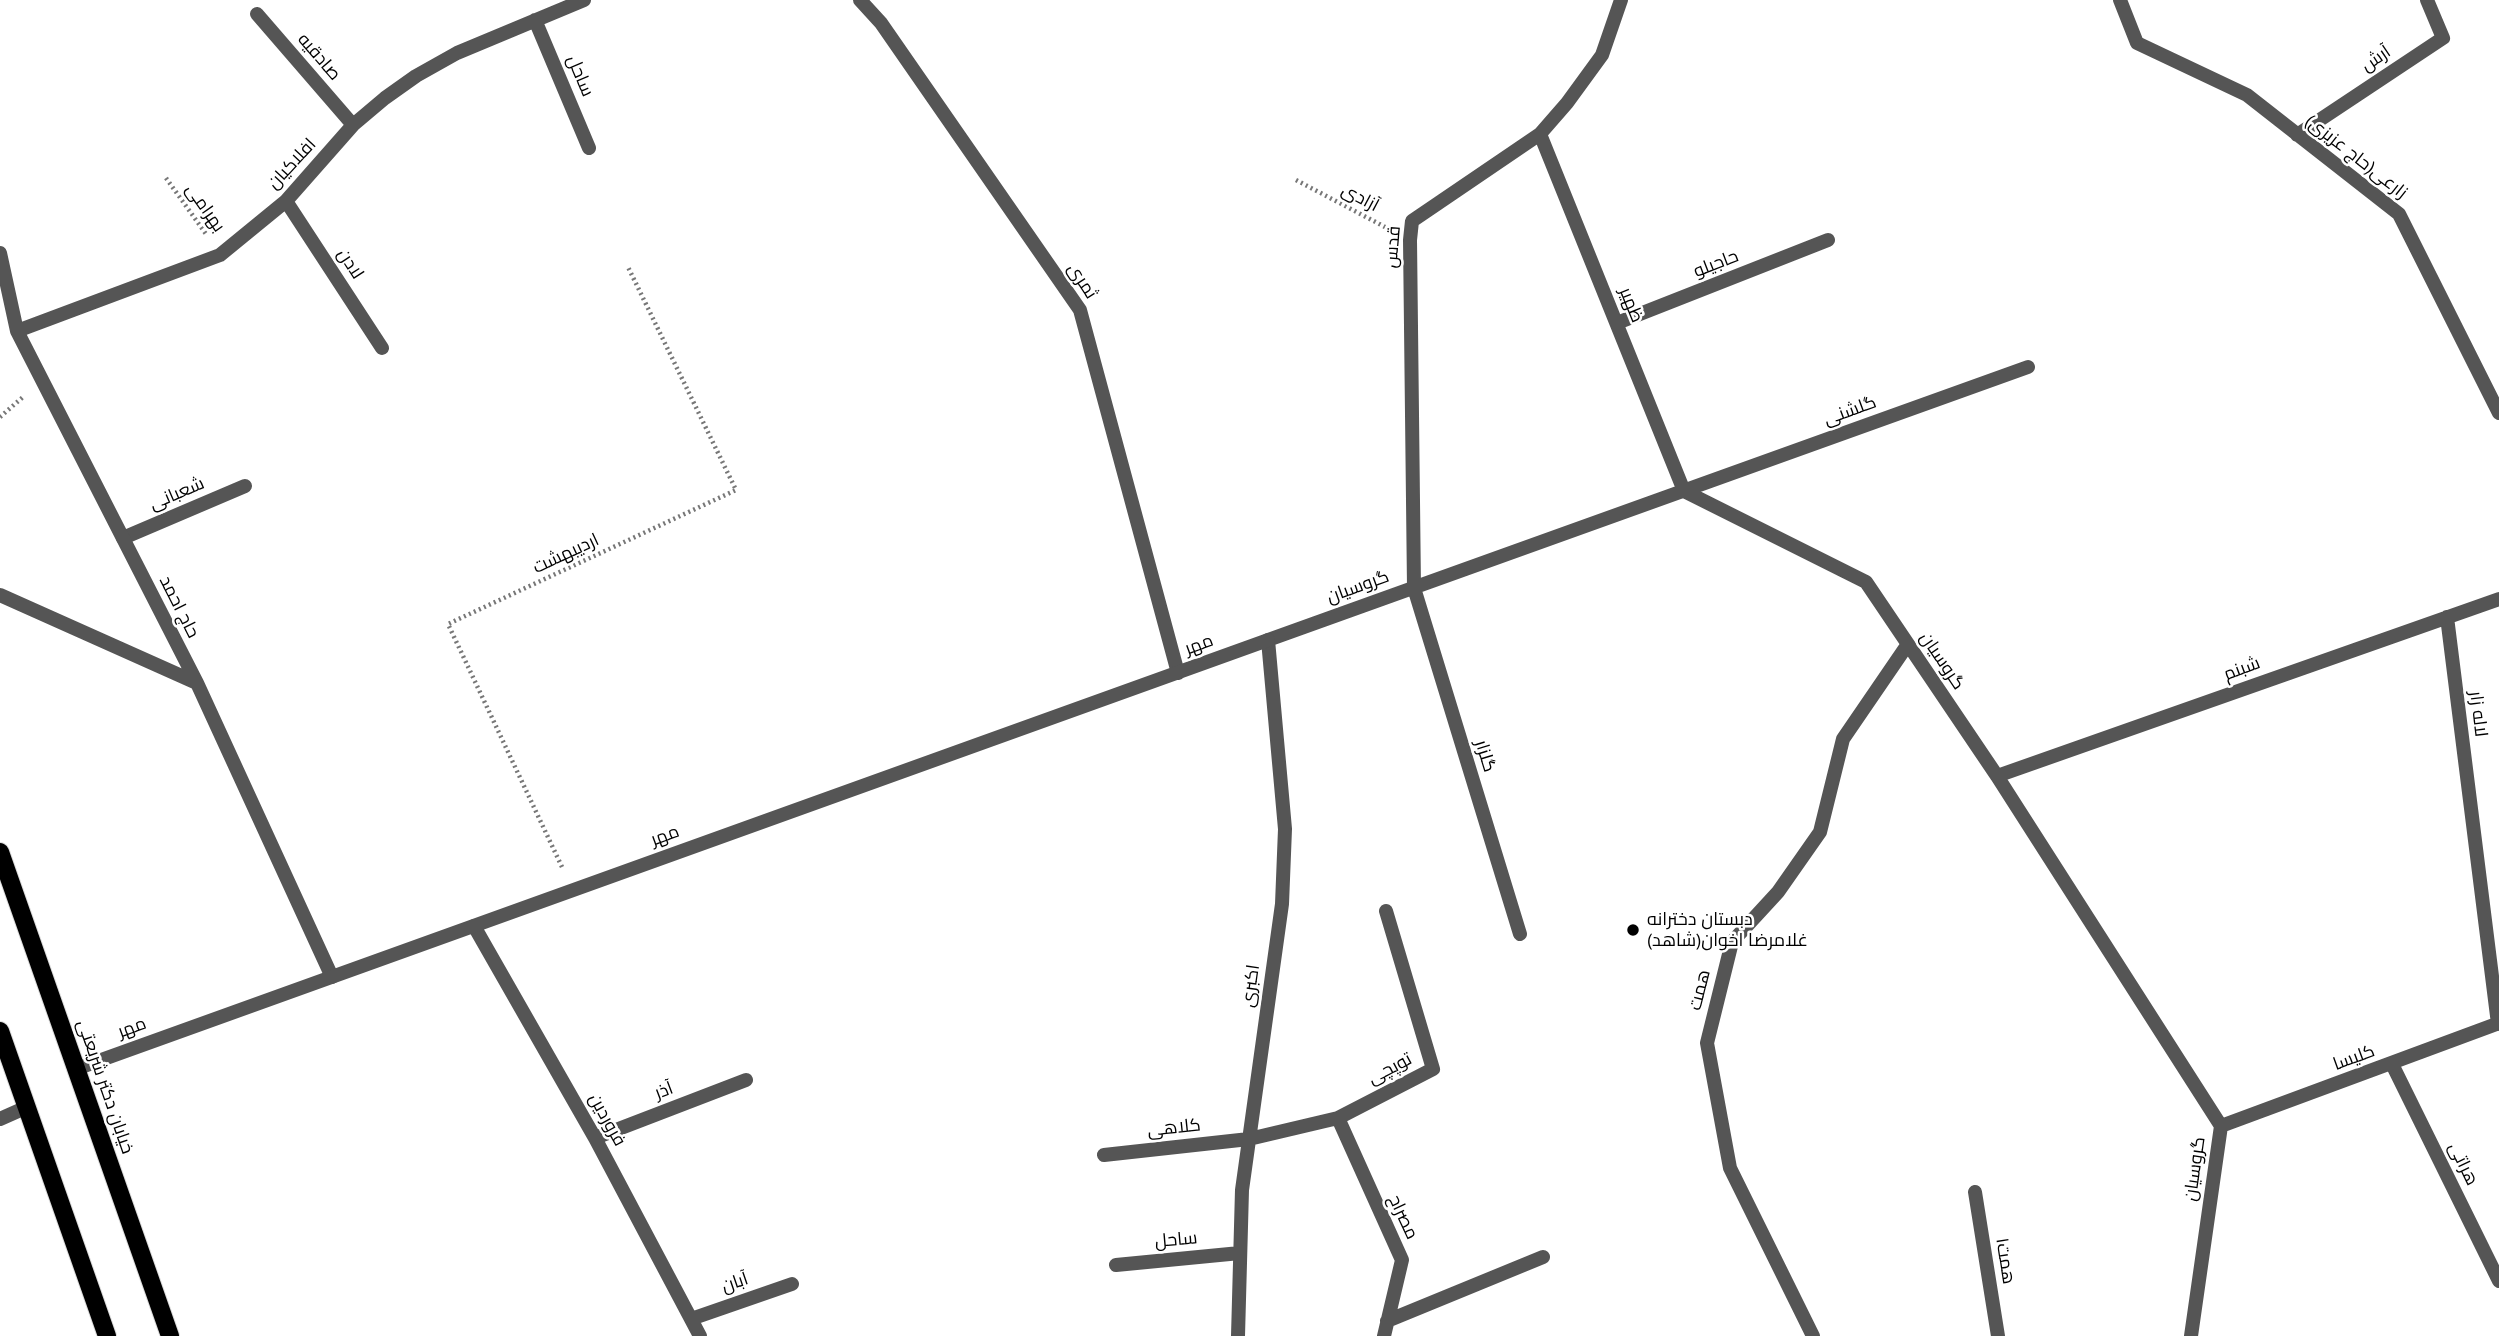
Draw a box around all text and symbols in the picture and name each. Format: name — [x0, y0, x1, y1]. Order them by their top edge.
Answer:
street label: صادقیه — [293, 29, 345, 85]
street label: آرش — [2357, 41, 2395, 77]
street label: ساحل — [562, 52, 598, 100]
street label: زارعی(حاج عزیزی) — [2301, 110, 2411, 204]
street label: افلاکیان — [263, 134, 321, 194]
street label: آزادی — [1338, 179, 1382, 217]
street label: بهرامی — [181, 180, 229, 236]
street label: قدس — [1380, 225, 1406, 269]
street label: لادن — [332, 245, 368, 283]
street label: حاجیلو — [1690, 246, 1742, 282]
street label: ثمری — [1062, 259, 1102, 303]
street label: ظهیر — [1614, 284, 1648, 326]
street label: گلشنی — [1821, 392, 1879, 430]
street label: شعبانی — [146, 473, 208, 515]
street label: اردیبهشت — [530, 529, 602, 579]
street label: گروسیان — [1324, 566, 1392, 608]
street label: حاج احمد — [154, 572, 204, 642]
street label: گروسیان — [1915, 628, 1969, 694]
street label: مهر — [1182, 630, 1216, 660]
street label: شبنم — [2221, 652, 2263, 686]
street label: لاله زار — [2464, 690, 2492, 738]
street label: گلزار — [1470, 737, 1500, 775]
street label: مهر — [648, 821, 682, 851]
place label: دبستان دخترانه غلامرضا اخوان(شاهد) — [1647, 909, 1808, 951]
marker: دبستان دخترانه غلامرضا اخوان(شاهد) — [1625, 922, 1641, 938]
street label: اکبری — [1237, 963, 1265, 1009]
street label: همت — [1685, 967, 1715, 1013]
street label: مهر — [115, 1013, 149, 1043]
street label: خیابان دکتر شریعتی — [72, 1017, 138, 1157]
street label: کلیسا — [2330, 1041, 2378, 1075]
street label: توپچی — [1364, 1048, 1416, 1090]
street label: آذر — [652, 1078, 676, 1104]
street label: فروردین — [584, 1090, 630, 1150]
street label: کلاهی — [1146, 1114, 1202, 1142]
street label: گروسیان — [2180, 1135, 2210, 1203]
street label: هراتی — [2443, 1139, 2483, 1189]
street label: مصراح — [1383, 1191, 1423, 1243]
street label: ساحل — [1154, 1227, 1198, 1253]
street label: همت۱ — [1991, 1236, 2019, 1286]
street label: آبان — [719, 1268, 751, 1298]

